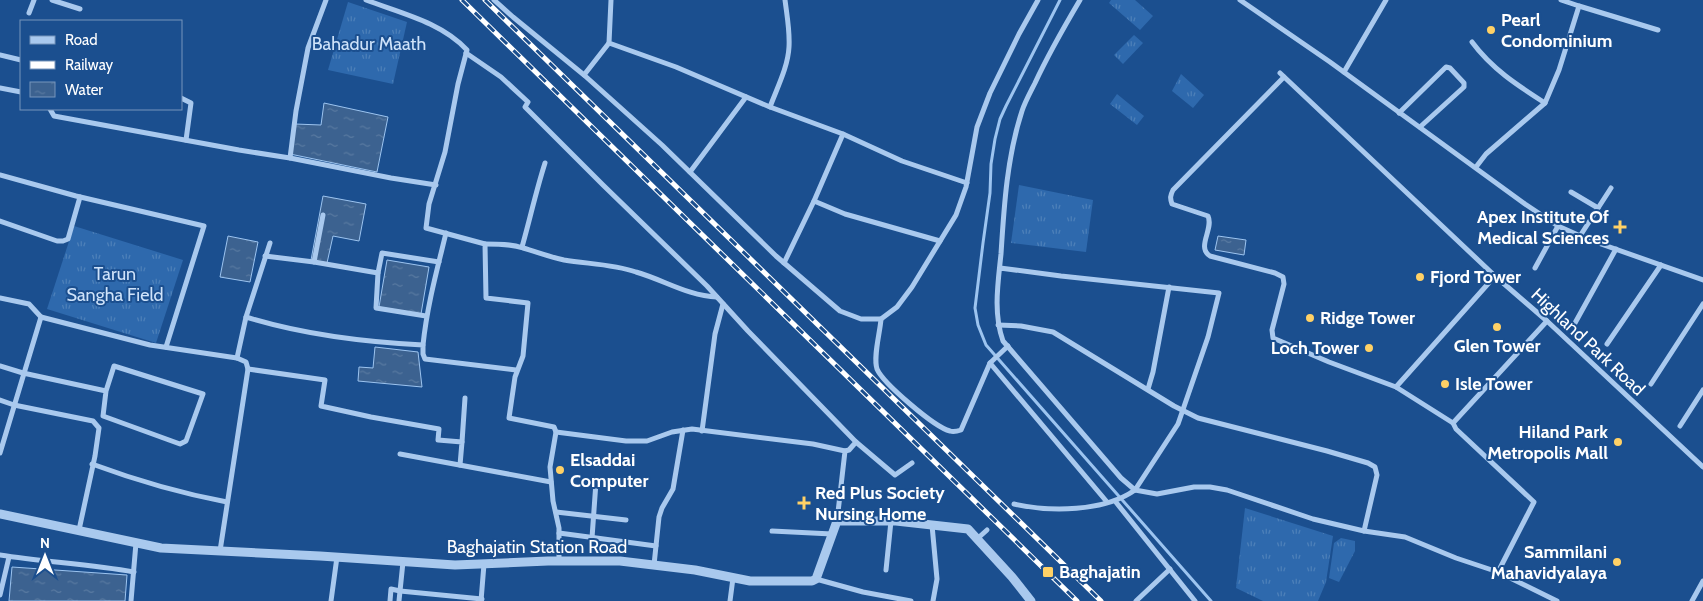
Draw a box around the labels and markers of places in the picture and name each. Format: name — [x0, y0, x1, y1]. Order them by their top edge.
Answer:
place label: Pearl Condominium — [1501, 9, 1612, 52]
marker: Pearl Condominium — [1485, 24, 1497, 36]
place label: Apex Institute Of Medical Sciences — [1477, 206, 1609, 249]
marker: Apex Institute Of Medical Sciences — [1613, 220, 1627, 234]
place label: Fjord Tower — [1430, 266, 1521, 288]
marker: Fjord Tower — [1414, 271, 1426, 283]
place label: Ridge Tower — [1320, 307, 1415, 329]
marker: Ridge Tower — [1304, 312, 1316, 324]
marker: Glen Tower — [1491, 321, 1503, 333]
place label: Glen Tower — [1454, 335, 1540, 357]
place label: Loch Tower — [1271, 337, 1359, 359]
marker: Loch Tower — [1363, 342, 1375, 354]
place label: Isle Tower — [1455, 373, 1533, 395]
marker: Isle Tower — [1439, 378, 1451, 390]
place label: Hiland Park Metropolis Mall — [1487, 421, 1608, 464]
marker: Hiland Park Metropolis Mall — [1612, 436, 1624, 448]
place label: Elsaddai Computer — [570, 449, 648, 492]
marker: Elsaddai Computer — [554, 464, 566, 476]
place label: Red Plus Society Nursing Home — [815, 482, 945, 525]
marker: Red Plus Society Nursing Home — [797, 496, 811, 510]
place label: Sammilani Mahavidyalaya — [1491, 541, 1607, 584]
marker: Sammilani Mahavidyalaya — [1611, 556, 1623, 568]
place label: Baghajatin — [1059, 561, 1141, 583]
marker: Baghajatin — [1041, 565, 1055, 579]

